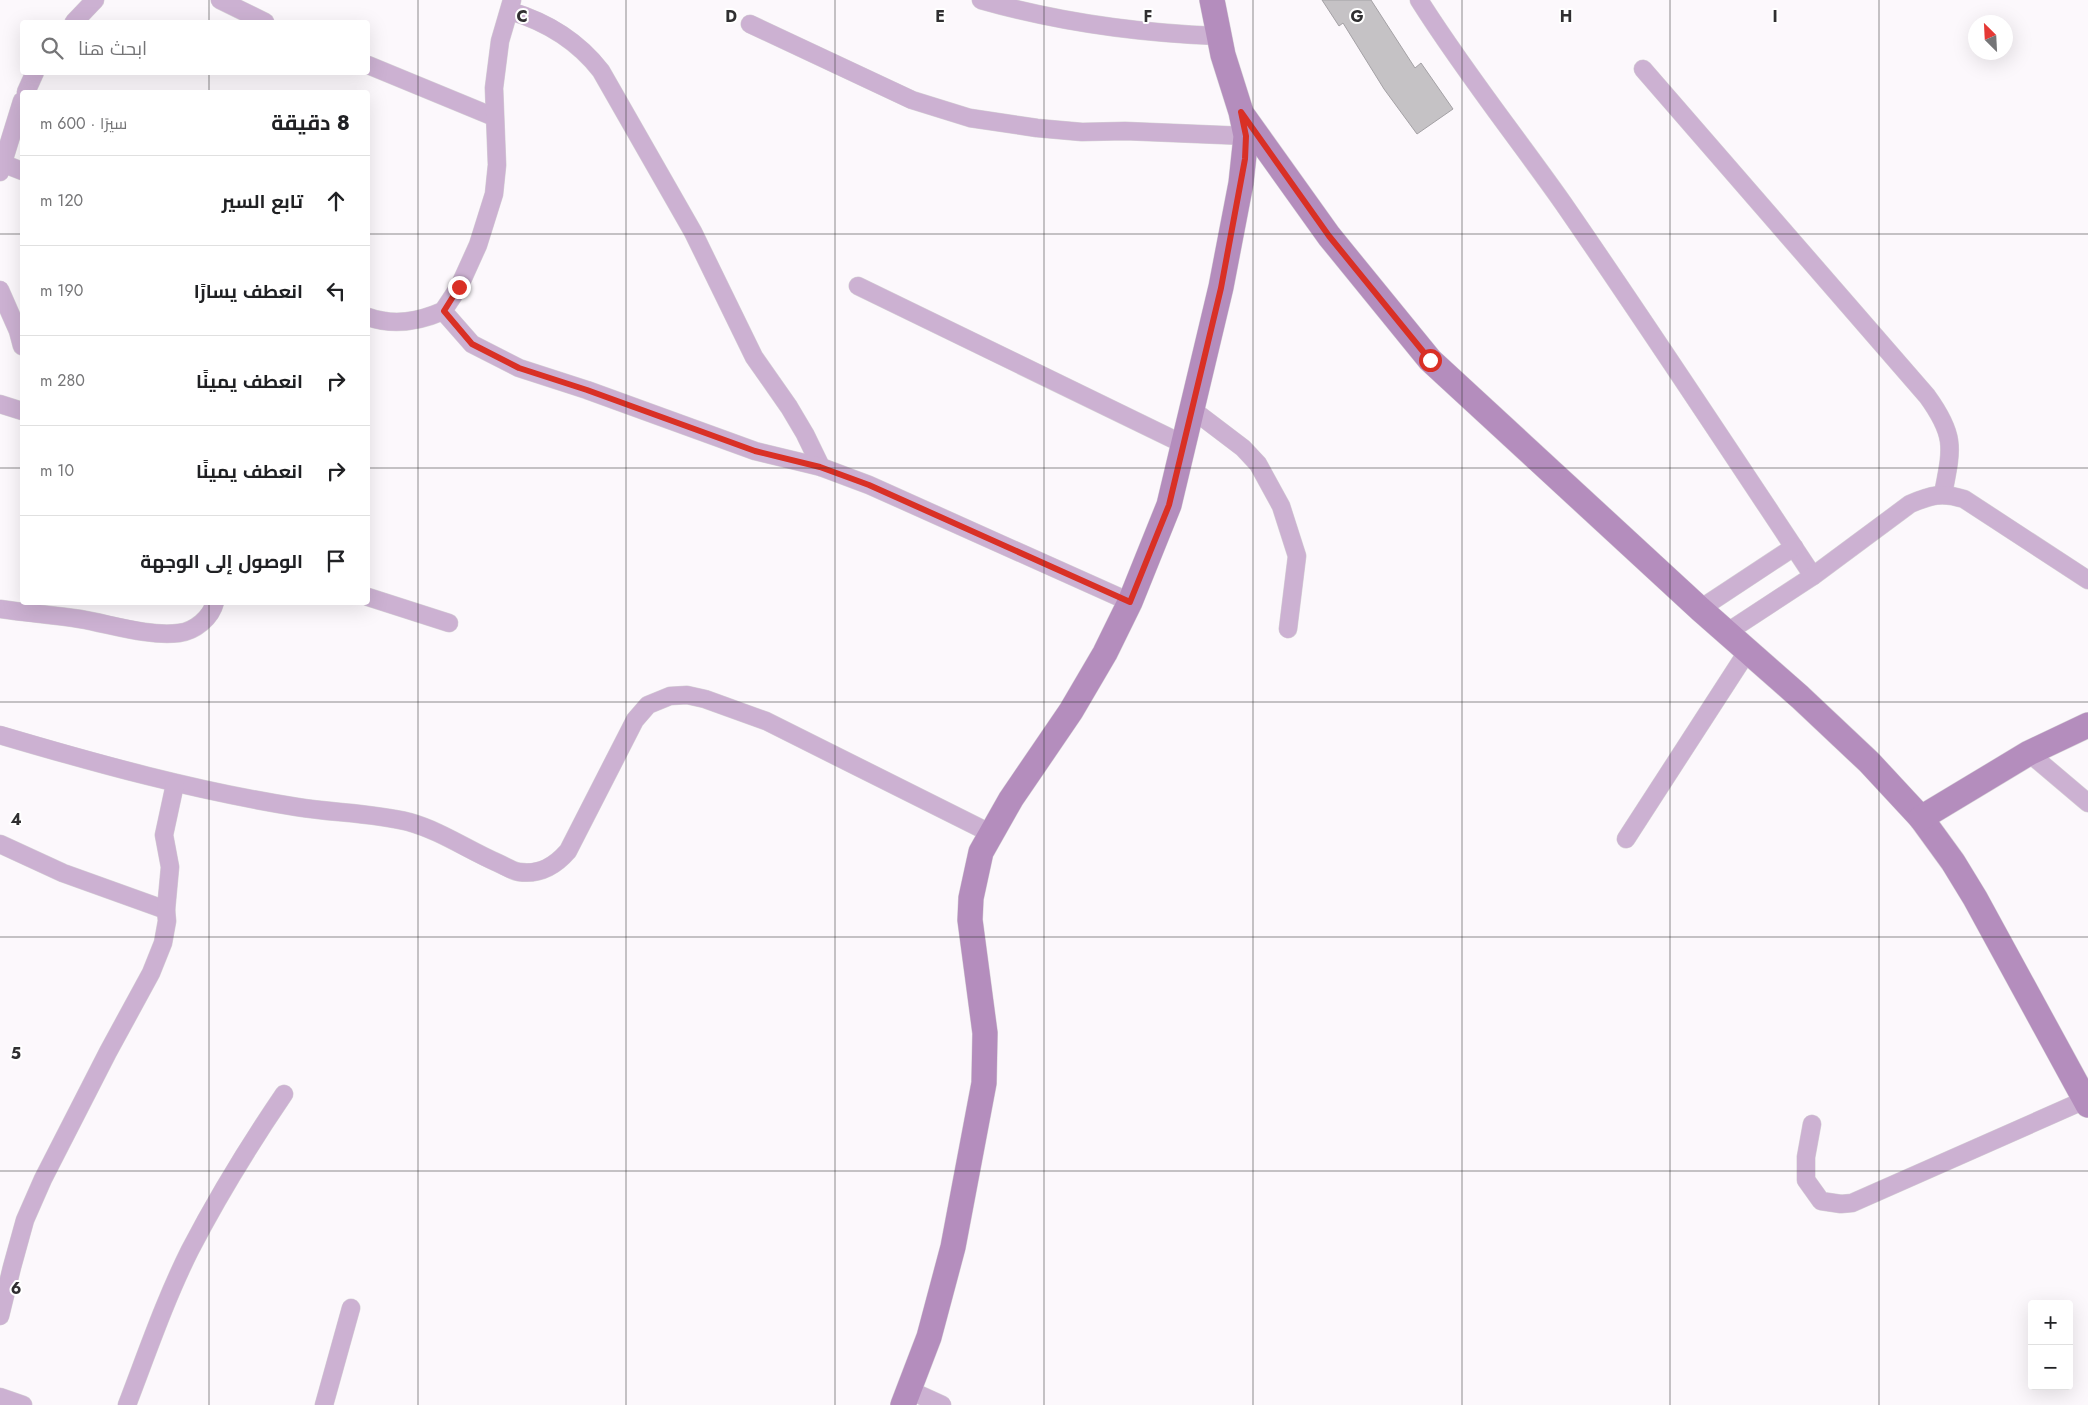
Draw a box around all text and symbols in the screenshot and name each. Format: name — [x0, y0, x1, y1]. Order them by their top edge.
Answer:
text: C — [516, 5, 528, 28]
text: D — [725, 5, 737, 28]
text: E — [935, 5, 945, 28]
text: F — [1144, 5, 1152, 28]
text: G — [1350, 5, 1364, 28]
text: H — [1560, 5, 1572, 28]
text: I — [1772, 5, 1778, 28]
north arrow — [1968, 15, 2013, 60]
search box — [20, 20, 370, 75]
icon: search — [38, 34, 66, 62]
text: ابحث هنا — [78, 35, 147, 62]
text: 8 دقيقة — [271, 108, 350, 138]
text: سيرًا · 600 m — [40, 112, 127, 135]
icon: ahead — [322, 187, 350, 215]
text: تابع السير — [222, 188, 303, 215]
text: 120 m — [40, 189, 83, 212]
route end — [448, 276, 471, 299]
icon: left — [322, 277, 350, 305]
text: انعطف يسارًا — [194, 278, 303, 305]
text: 190 m — [40, 279, 83, 302]
route start — [1419, 349, 1442, 372]
icon: right — [322, 367, 350, 395]
text: انعطف يمينًا — [196, 368, 303, 395]
text: 280 m — [40, 369, 85, 392]
icon: right — [322, 457, 350, 485]
text: انعطف يمينًا — [196, 458, 303, 485]
text: 10 m — [40, 459, 74, 482]
icon: arrive — [322, 547, 350, 575]
text: الوصول إلى الوجهة — [140, 548, 303, 575]
text: 4 — [10, 808, 22, 831]
text: 5 — [11, 1042, 21, 1065]
text: 6 — [11, 1277, 21, 1300]
map controls — [2028, 1300, 2073, 1390]
button: + — [2028, 1300, 2073, 1345]
button: − — [2028, 1345, 2073, 1390]

